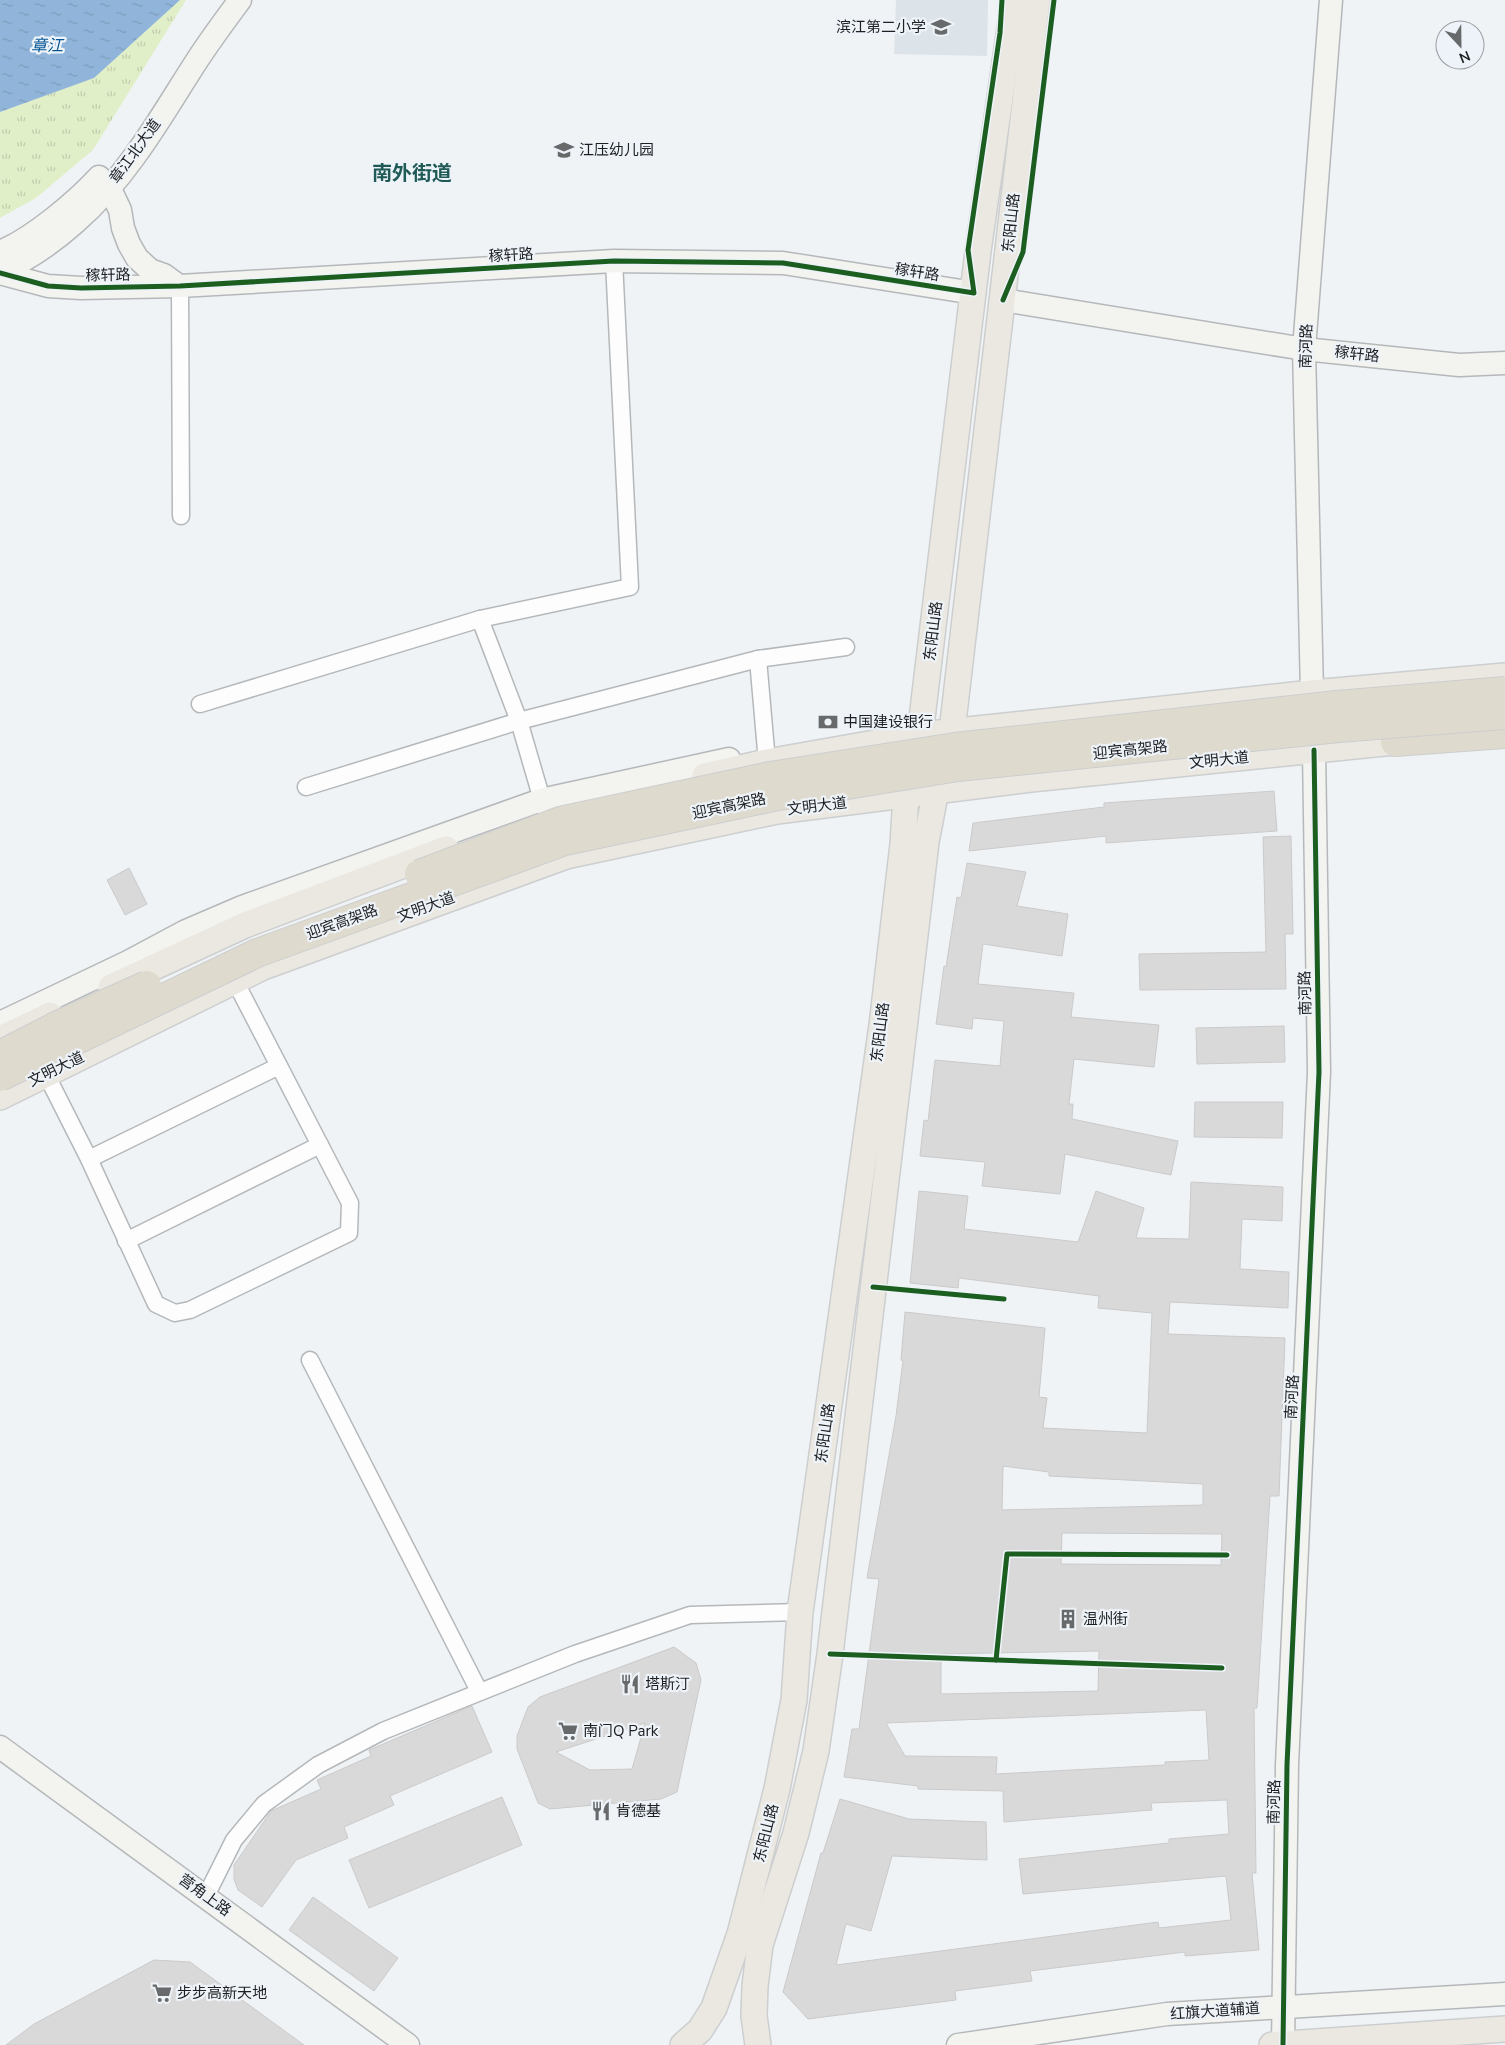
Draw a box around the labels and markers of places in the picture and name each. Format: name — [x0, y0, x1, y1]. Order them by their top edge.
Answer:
school or university icon: 滨江第二小学 — [930, 16, 952, 38]
place label: 滨江第二小学 — [836, 17, 926, 37]
school or university icon: 江压幼儿园 — [553, 139, 575, 161]
place label: 江压幼儿园 — [579, 140, 654, 160]
bank icon: 中国建设银行 — [817, 711, 839, 733]
place label: 中国建设银行 — [843, 712, 933, 732]
building icon: 温州街 — [1057, 1608, 1079, 1630]
place label: 温州街 — [1083, 1609, 1128, 1629]
restaurant icon: 塔斯汀 — [619, 1673, 641, 1695]
place label: 塔斯汀 — [645, 1674, 690, 1694]
supermarket icon: 南门Q Park — [557, 1720, 579, 1742]
place label: 南门Q Park — [583, 1721, 659, 1741]
restaurant icon: 肯德基 — [590, 1800, 612, 1822]
place label: 肯德基 — [616, 1801, 661, 1821]
supermarket icon: 步步高新天地 — [151, 1982, 173, 2004]
place label: 步步高新天地 — [177, 1983, 267, 2003]

